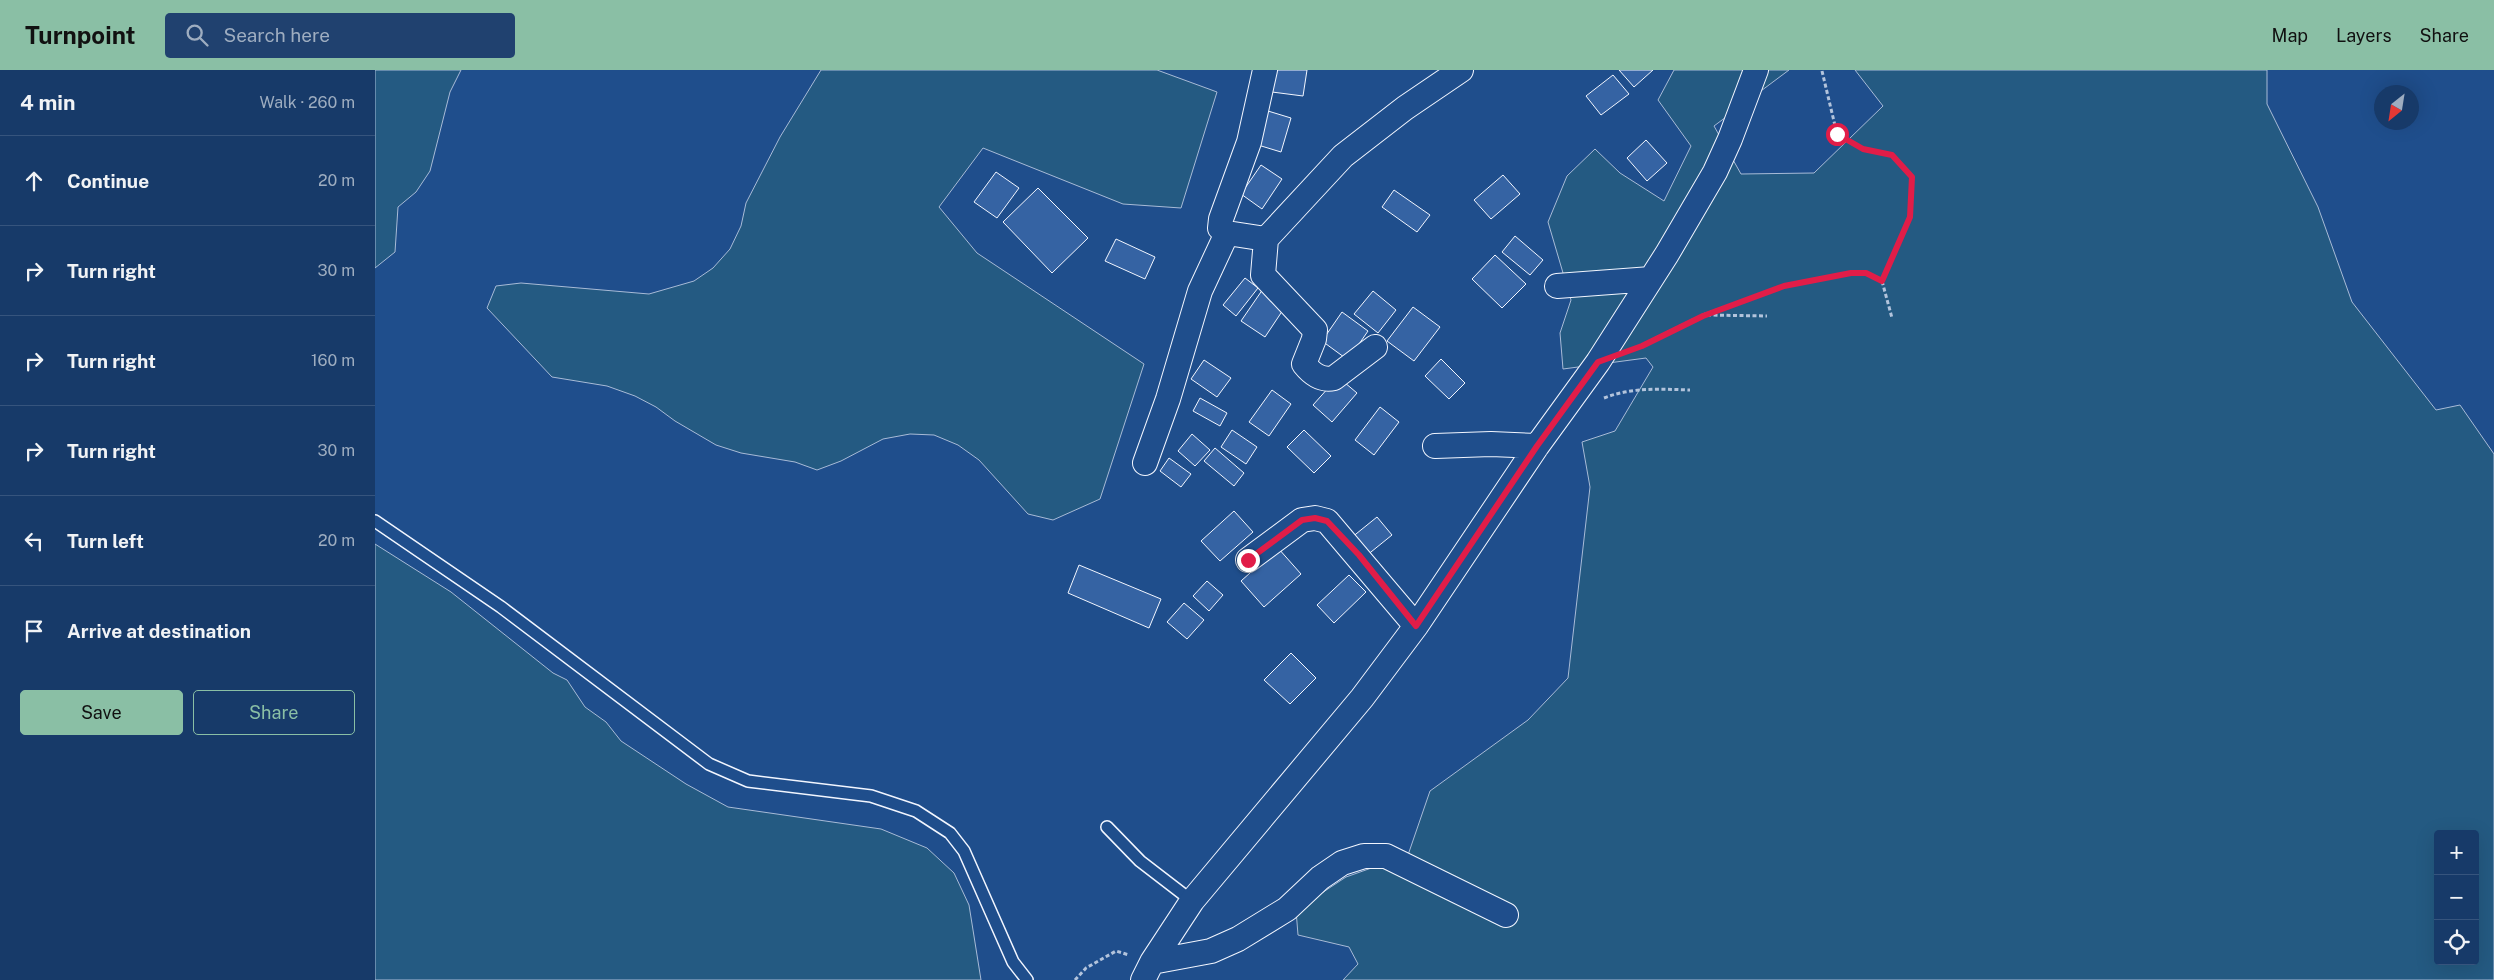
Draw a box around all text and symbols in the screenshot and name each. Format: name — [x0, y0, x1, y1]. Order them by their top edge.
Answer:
search box — [165, 13, 515, 58]
text: Turnpoint — [25, 21, 135, 49]
icon: search — [183, 21, 211, 49]
text: Search here — [223, 24, 330, 46]
text: Map — [2272, 25, 2308, 46]
text: Layers — [2336, 25, 2392, 46]
text: Share — [2420, 25, 2469, 46]
north arrow — [2374, 85, 2419, 130]
text: 4 min — [20, 90, 75, 115]
text: Walk · 260 m — [260, 93, 355, 112]
route start — [1826, 123, 1849, 146]
icon: ahead — [20, 167, 48, 195]
text: Continue — [67, 170, 149, 192]
text: 20 m — [318, 171, 355, 190]
icon: right — [20, 257, 48, 285]
text: Turn right — [67, 260, 156, 282]
text: 30 m — [318, 261, 355, 280]
icon: right — [20, 347, 48, 375]
text: Turn right — [67, 350, 156, 372]
text: 160 m — [311, 351, 355, 370]
icon: right — [20, 437, 48, 465]
text: Turn right — [67, 440, 156, 462]
text: 30 m — [318, 441, 355, 460]
icon: left — [20, 527, 48, 555]
text: Turn left — [67, 530, 144, 552]
text: 20 m — [318, 531, 355, 550]
route end — [1237, 549, 1260, 572]
icon: arrive — [20, 617, 48, 645]
text: Arrive at destination — [67, 620, 251, 642]
button: Save — [20, 690, 183, 735]
button: Share — [193, 690, 355, 735]
map controls — [2434, 830, 2479, 965]
button: + — [2434, 830, 2479, 875]
button: − — [2434, 875, 2479, 920]
button: locate — [2434, 920, 2479, 965]

